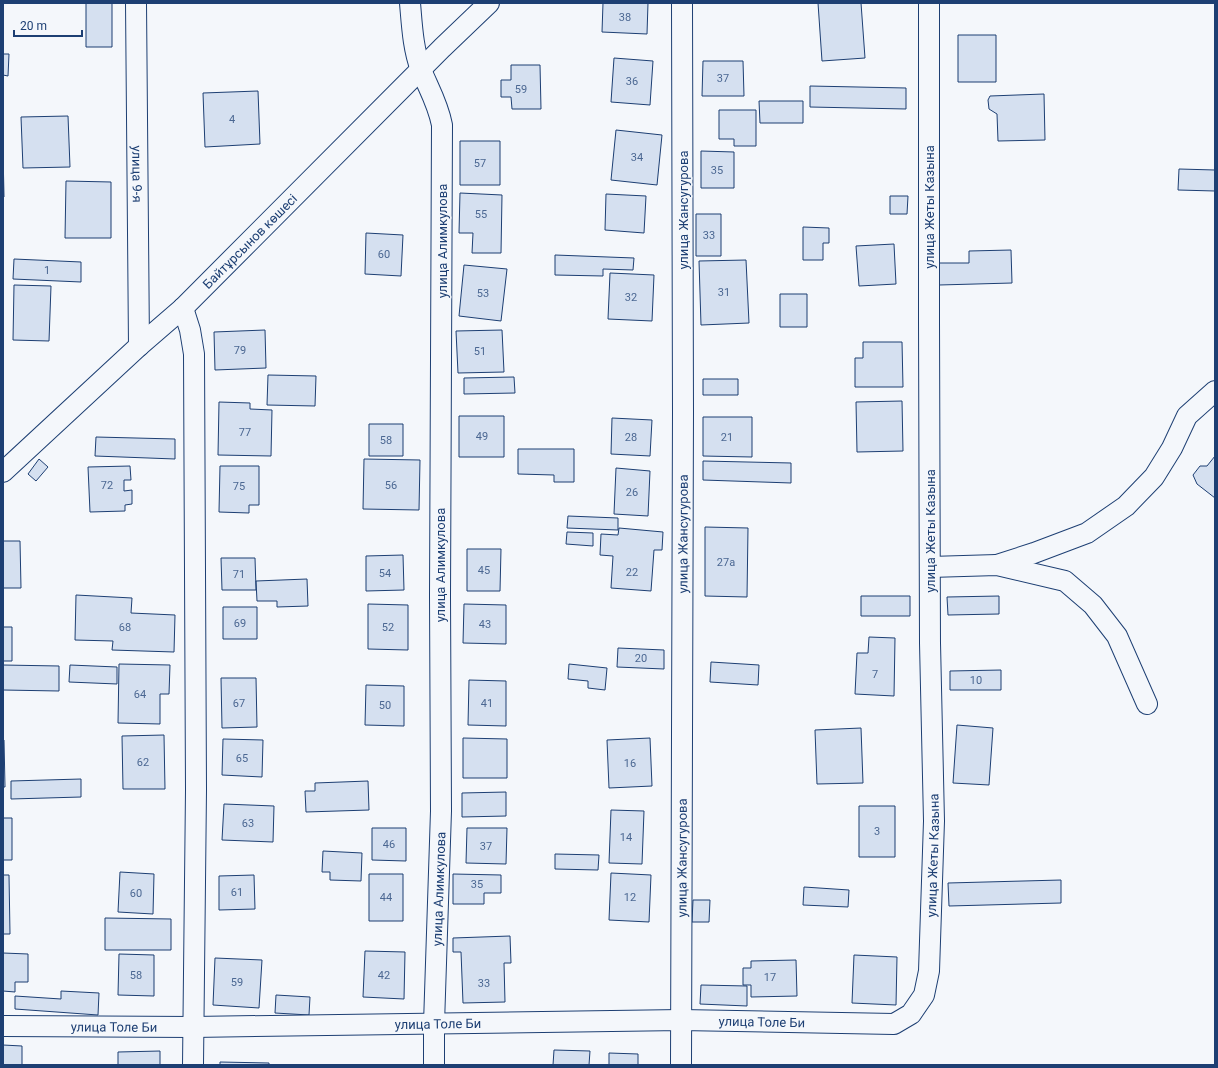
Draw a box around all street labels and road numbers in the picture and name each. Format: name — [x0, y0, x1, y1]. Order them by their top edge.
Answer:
street label: улица 9-я — [130, 145, 145, 203]
street label: улица Жеты Казына — [922, 145, 937, 269]
street label: улица Жансугурова — [676, 150, 691, 270]
street label: улица Алимкулова — [435, 184, 450, 298]
street label: Байтұрсынов көшесі — [199, 191, 300, 291]
street label: улица Жеты Казына — [923, 469, 938, 593]
street label: улица Жансугурова — [675, 474, 690, 594]
street label: улица Алимкулова — [433, 508, 448, 622]
street label: улица Жеты Казына — [923, 793, 942, 917]
street label: улица Жансугурова — [674, 798, 689, 918]
street label: улица Алимкулова — [430, 832, 448, 946]
street label: улица Толе Би — [719, 1013, 805, 1030]
street label: улица Толе Би — [395, 1015, 481, 1032]
street label: улица Толе Би — [71, 1019, 157, 1034]

